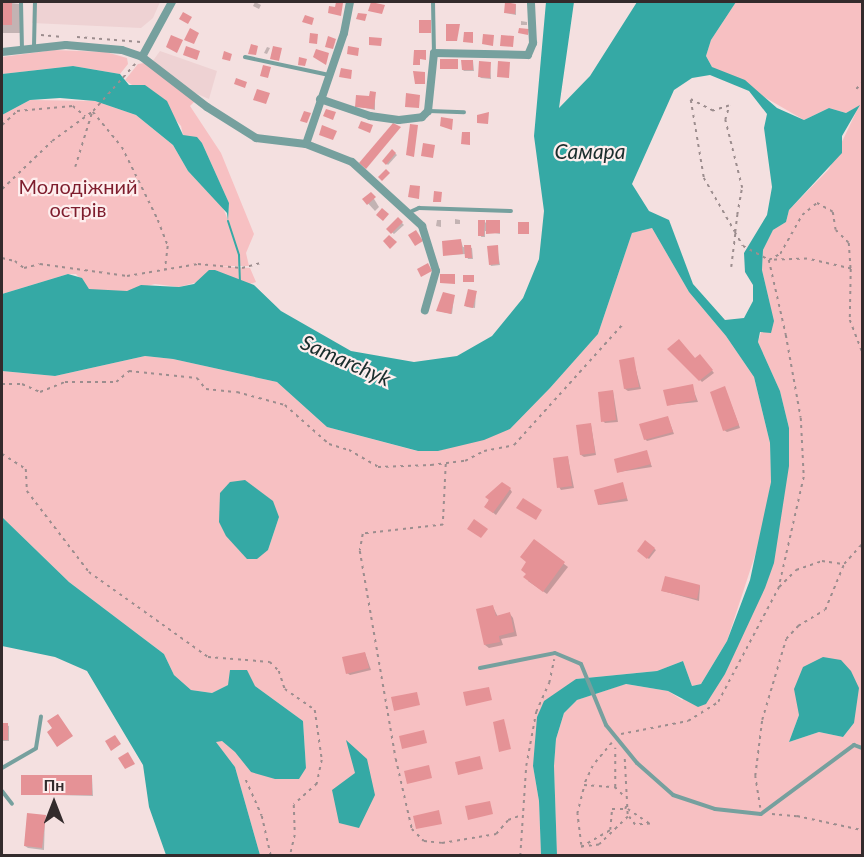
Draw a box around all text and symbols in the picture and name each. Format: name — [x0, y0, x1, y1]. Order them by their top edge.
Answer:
water label: Самара — [555, 138, 625, 164]
park label: Молодіжний острів — [18, 175, 138, 222]
water label: Samarchyk — [297, 329, 395, 391]
north arrow — [24, 773, 84, 833]
text: Пн — [44, 775, 64, 794]

